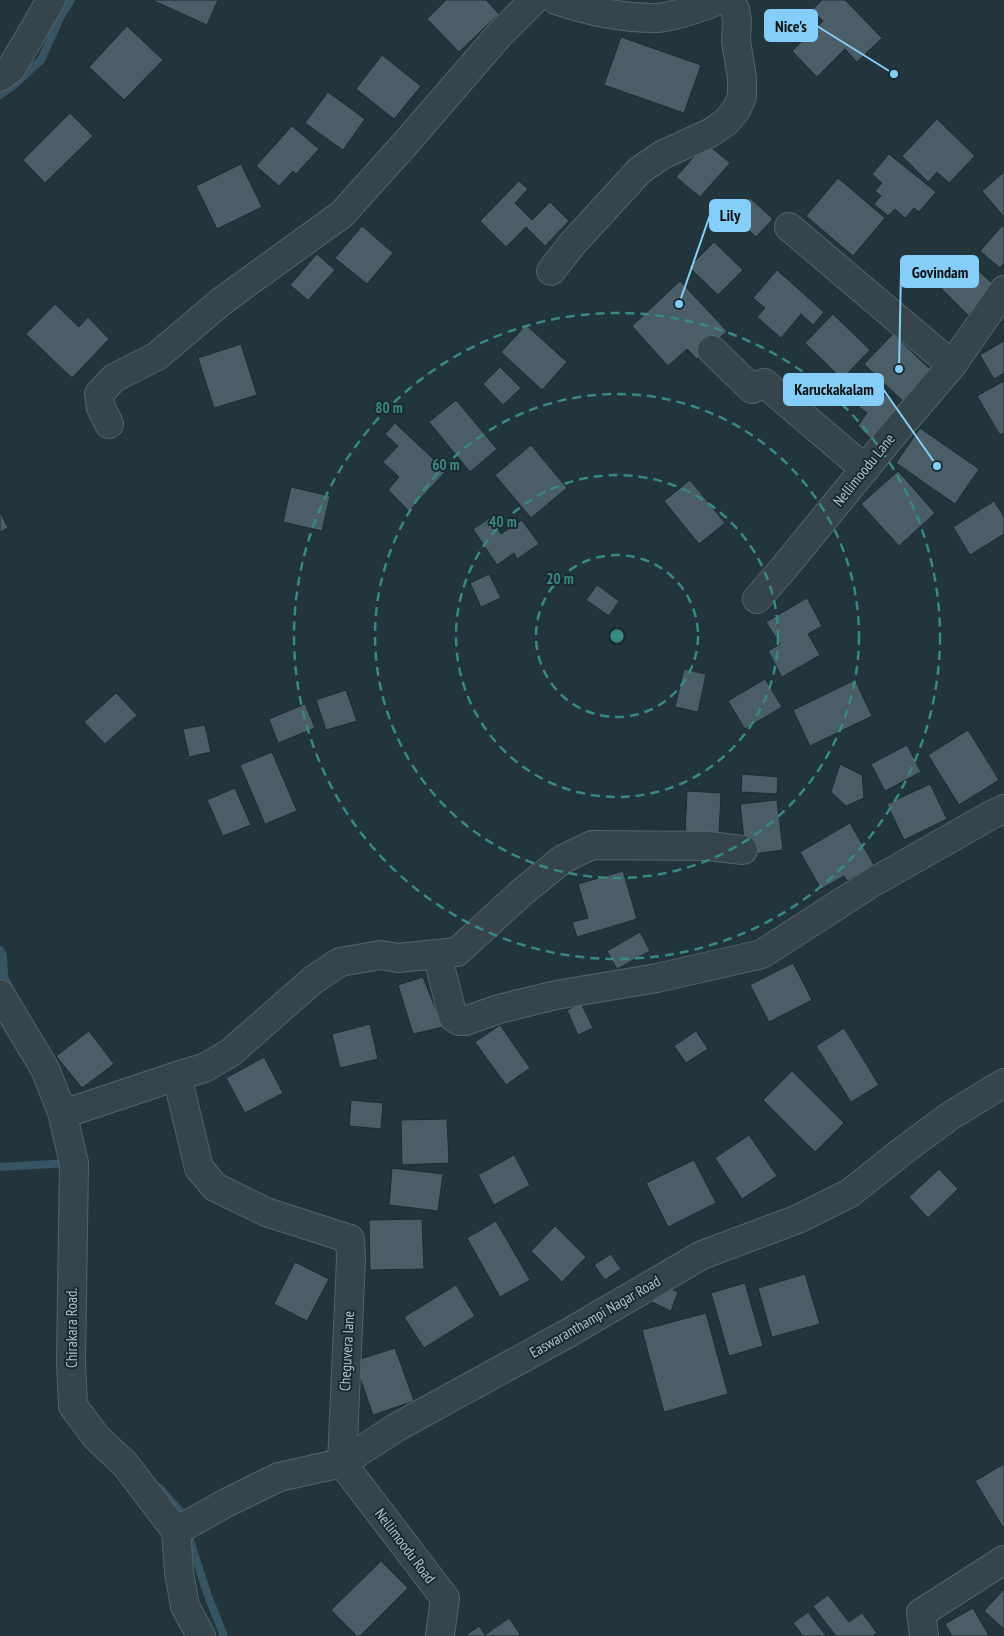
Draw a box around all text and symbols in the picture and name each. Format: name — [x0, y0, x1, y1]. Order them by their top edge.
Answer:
callout: Nice's — [765, 10, 817, 41]
text: Nice's — [775, 16, 807, 36]
callout: Lily — [710, 200, 750, 231]
text: Lily — [720, 205, 741, 225]
callout: Govindam — [901, 256, 978, 287]
text: Govindam — [912, 262, 968, 282]
callout: Karuckakalam — [784, 374, 883, 405]
text: Karuckakalam — [794, 379, 874, 399]
text: 80 m — [375, 398, 403, 417]
street label: Nellimoodu Lane — [828, 429, 899, 510]
text: 60 m — [432, 455, 460, 474]
text: 40 m — [489, 512, 517, 531]
text: 20 m — [546, 569, 574, 588]
centre of rings — [608, 627, 626, 645]
street label: Easwaranthampi Nagar Road — [526, 1271, 664, 1362]
street label: Chirakara Road. — [62, 1288, 81, 1368]
street label: Cheguvera lane — [335, 1310, 358, 1391]
street label: Nellimoodu Road — [371, 1504, 440, 1587]

